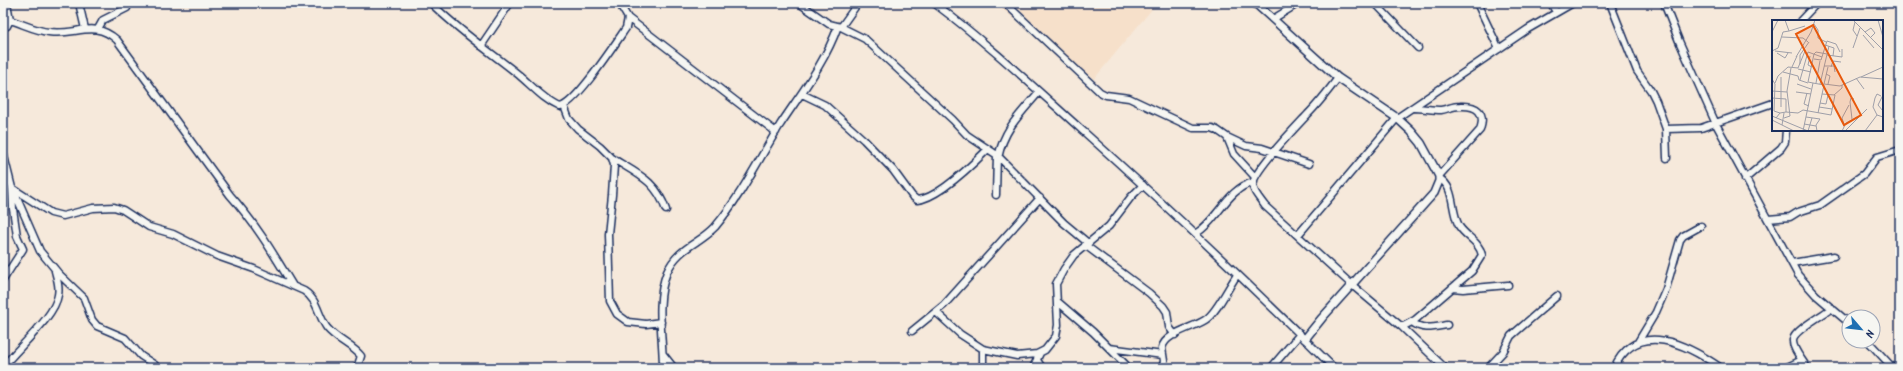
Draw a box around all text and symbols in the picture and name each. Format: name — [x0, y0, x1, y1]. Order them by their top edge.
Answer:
inset map — [1772, 20, 1883, 131]
north arrow — [1841, 309, 1881, 349]
text: N — [1859, 326, 1879, 341]

